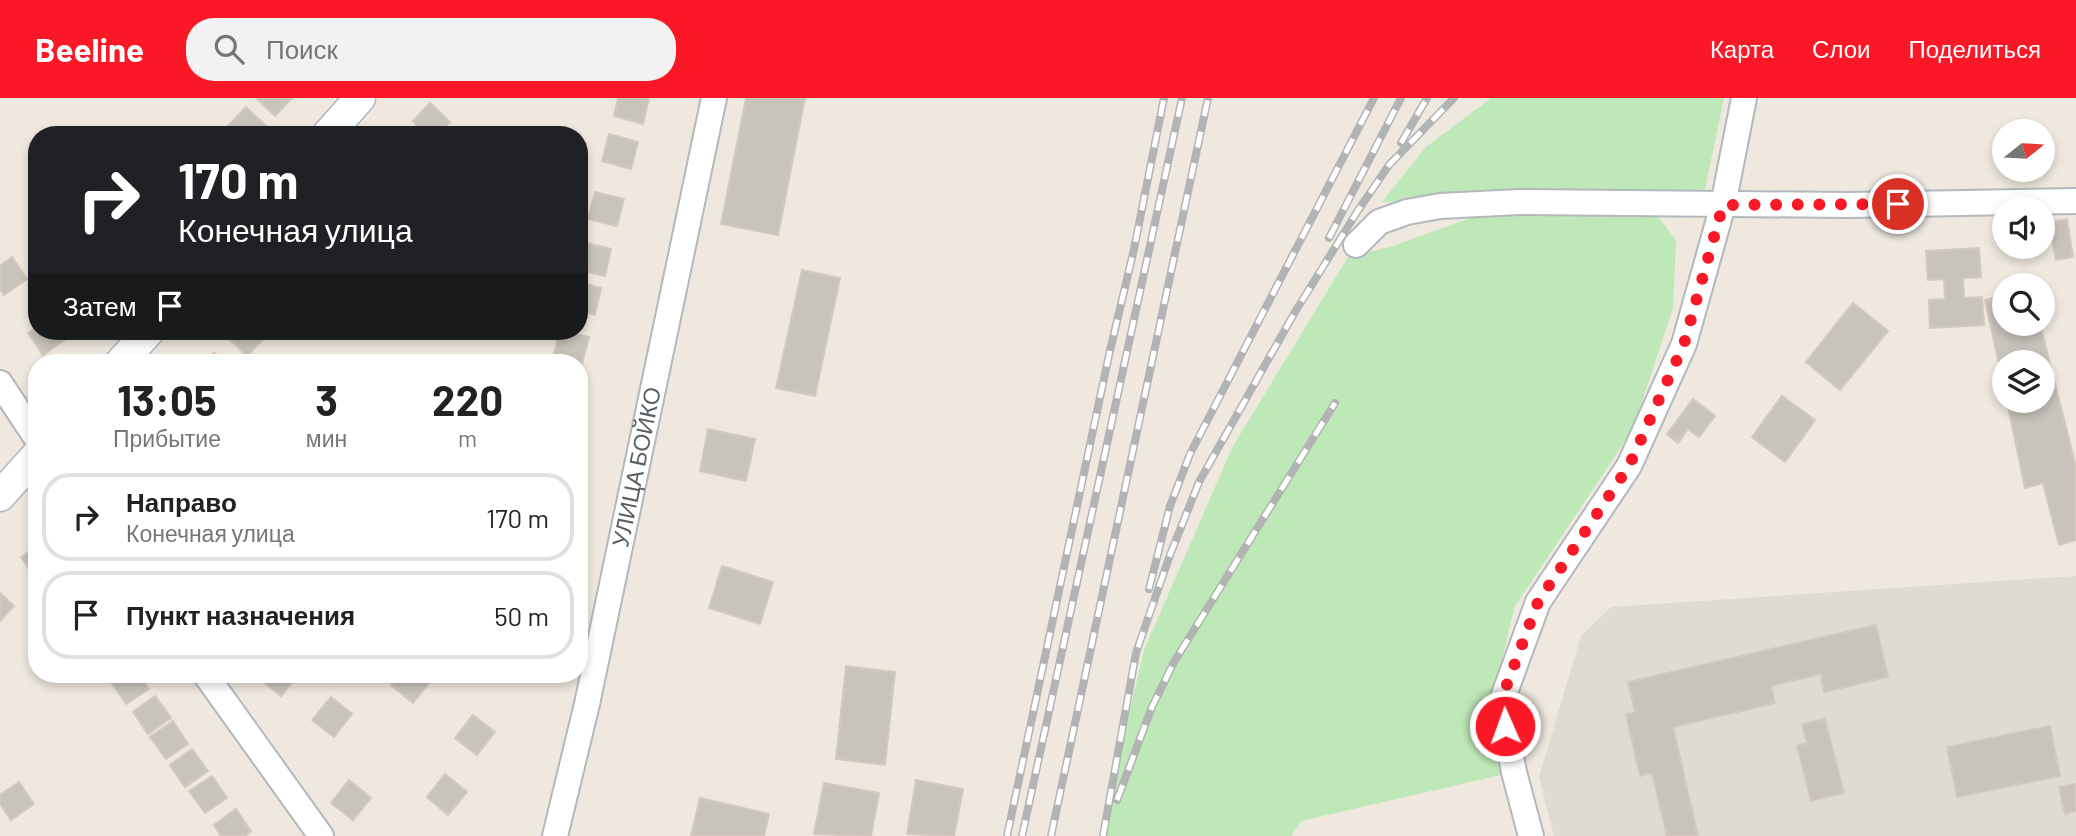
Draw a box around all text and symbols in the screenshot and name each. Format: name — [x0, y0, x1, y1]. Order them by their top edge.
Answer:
search box — [186, 18, 676, 81]
text: Beeline — [35, 29, 144, 69]
icon: search — [210, 30, 248, 68]
text: Поиск — [266, 33, 338, 64]
text: Карта — [1710, 34, 1774, 63]
text: Слои — [1812, 34, 1870, 63]
text: Поделиться — [1908, 34, 2041, 63]
north arrow — [1992, 119, 2054, 182]
map controls — [1992, 119, 2055, 413]
text: 170 m — [178, 150, 298, 209]
icon: right — [63, 154, 154, 245]
pin — [1868, 174, 1928, 234]
icon: arrive — [1879, 185, 1917, 223]
button: sound — [1992, 196, 2055, 259]
text: Конечная улица — [178, 210, 413, 248]
button: search — [1992, 273, 2055, 336]
icon: arrive — [151, 287, 189, 325]
text: Затем — [63, 290, 137, 321]
button: layers — [1992, 350, 2055, 413]
text: 13:05 — [117, 374, 217, 424]
text: 3 — [315, 374, 338, 424]
text: 220 — [432, 374, 503, 424]
street label: УЛИЦА БОЙКО — [605, 384, 666, 549]
text: Прибытие — [113, 424, 221, 452]
text: мин — [306, 424, 347, 452]
text: m — [458, 424, 477, 452]
text: Направо — [126, 486, 237, 517]
icon: right — [67, 498, 105, 536]
text: 170 m — [486, 502, 549, 533]
text: Конечная улица — [126, 519, 295, 547]
icon: arrive — [67, 596, 105, 634]
text: Пункт назначения — [126, 599, 355, 630]
text: 50 m — [494, 600, 549, 631]
position arrow — [1468, 689, 1542, 763]

